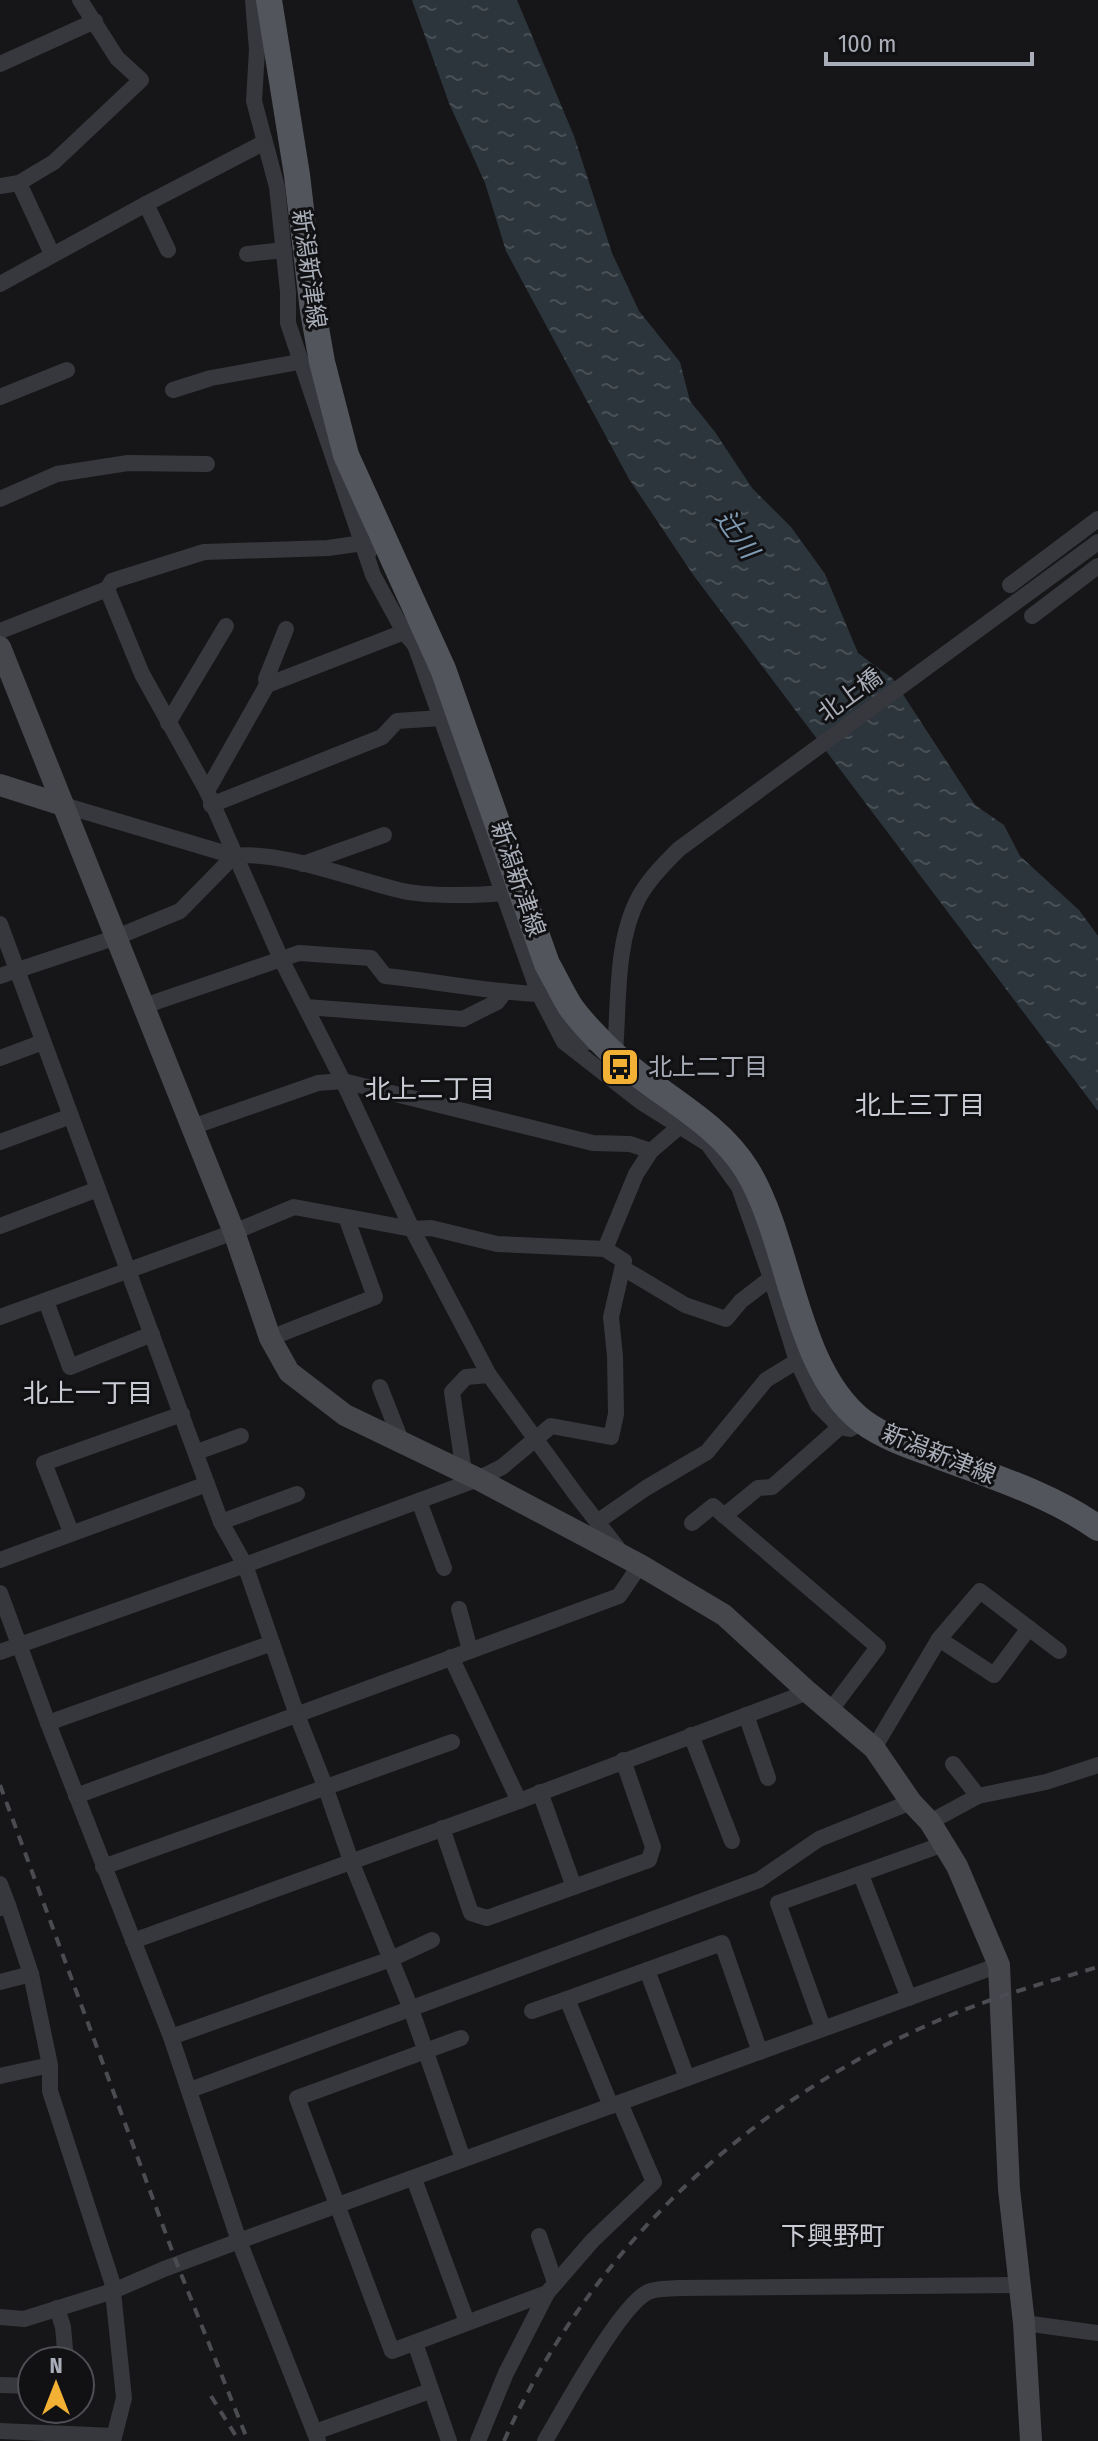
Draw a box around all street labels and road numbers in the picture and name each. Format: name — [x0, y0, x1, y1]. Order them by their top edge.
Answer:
street label: 新潟新津線 — [287, 208, 331, 330]
street label: 北上橋 — [813, 663, 887, 727]
street label: 新潟新津線 — [485, 818, 551, 940]
street label: 新潟新津線 — [878, 1419, 1000, 1489]

